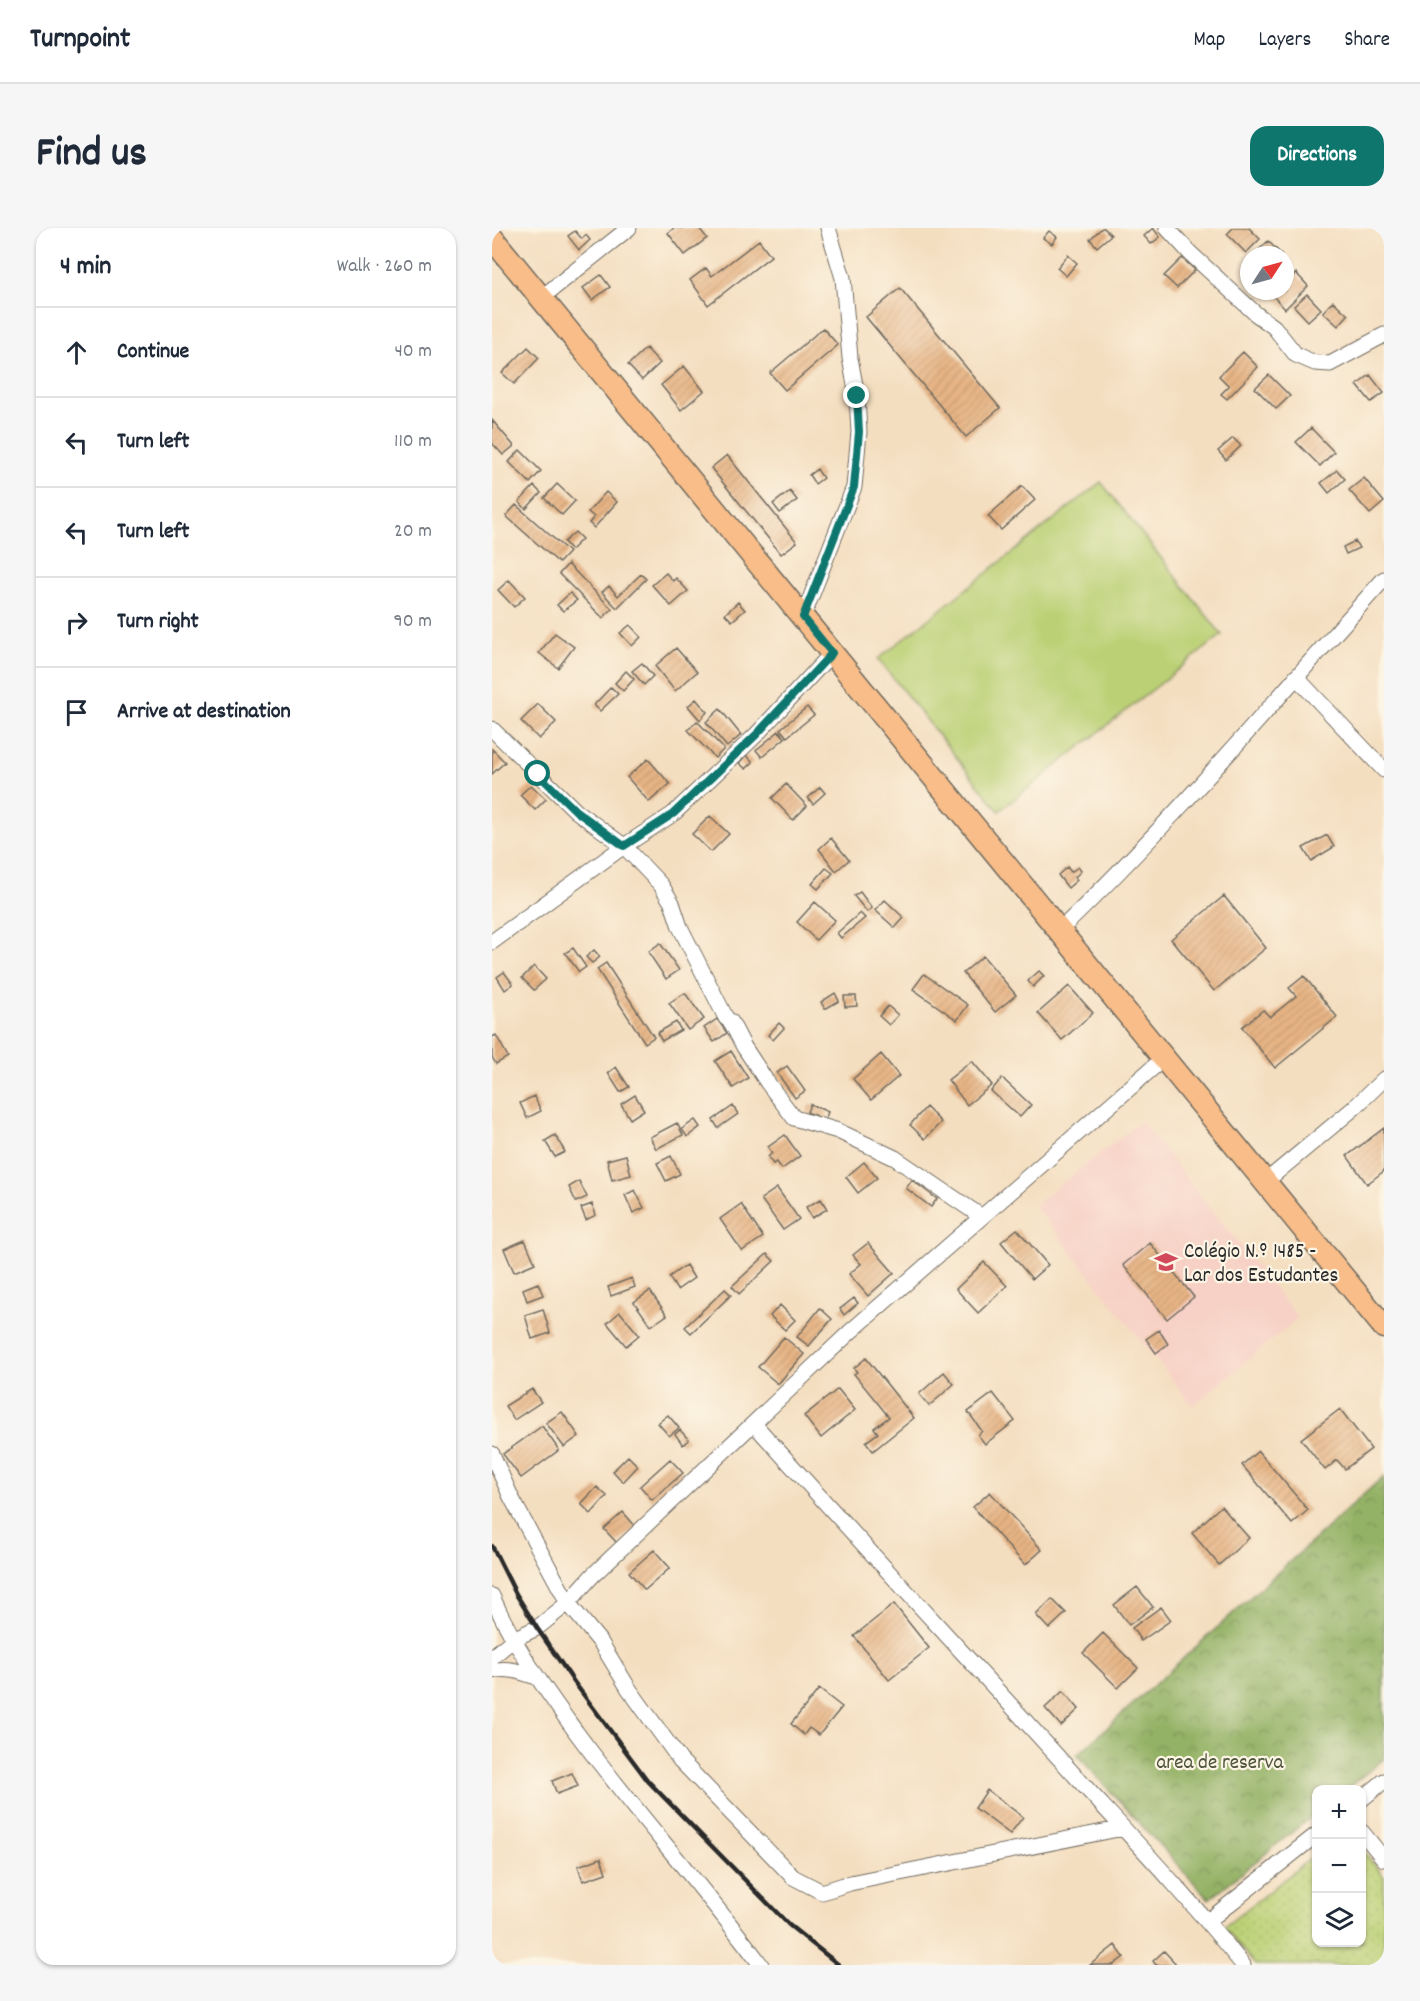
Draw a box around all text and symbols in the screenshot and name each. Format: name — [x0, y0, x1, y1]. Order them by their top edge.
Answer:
text: Turnpoint — [30, 21, 130, 61]
text: Map — [1194, 26, 1225, 56]
text: Layers — [1258, 26, 1311, 56]
text: Share — [1344, 26, 1390, 56]
text: Find us — [36, 126, 147, 186]
button: Directions — [1250, 126, 1384, 186]
north arrow — [1240, 246, 1294, 300]
text: 4 min — [60, 249, 111, 286]
text: Walk · 260 m — [337, 253, 432, 281]
icon: ahead — [60, 336, 93, 369]
text: Continue — [117, 337, 189, 368]
text: 40 m — [394, 338, 432, 366]
route end — [843, 382, 869, 408]
icon: left — [60, 426, 93, 459]
text: Turn left — [117, 427, 189, 458]
text: 110 m — [394, 428, 432, 456]
icon: left — [60, 516, 93, 549]
text: Turn left — [117, 517, 189, 548]
text: 20 m — [394, 518, 432, 546]
icon: right — [60, 606, 93, 639]
text: Turn right — [117, 607, 199, 638]
text: 90 m — [394, 608, 432, 636]
icon: arrive — [60, 696, 93, 729]
text: Arrive at destination — [117, 697, 291, 728]
route start — [524, 760, 550, 786]
place label: Colégio N.º 1485 - Lar dos Estudantes — [1184, 1238, 1338, 1292]
school or university icon: Colégio N.º 1485 - Lar dos Estudantes — [1153, 1249, 1179, 1275]
park label: area de reserva — [1157, 1749, 1285, 1779]
map controls — [1312, 1785, 1366, 1947]
button: + — [1312, 1785, 1366, 1839]
button: − — [1312, 1839, 1366, 1893]
button: layers — [1312, 1893, 1366, 1947]

